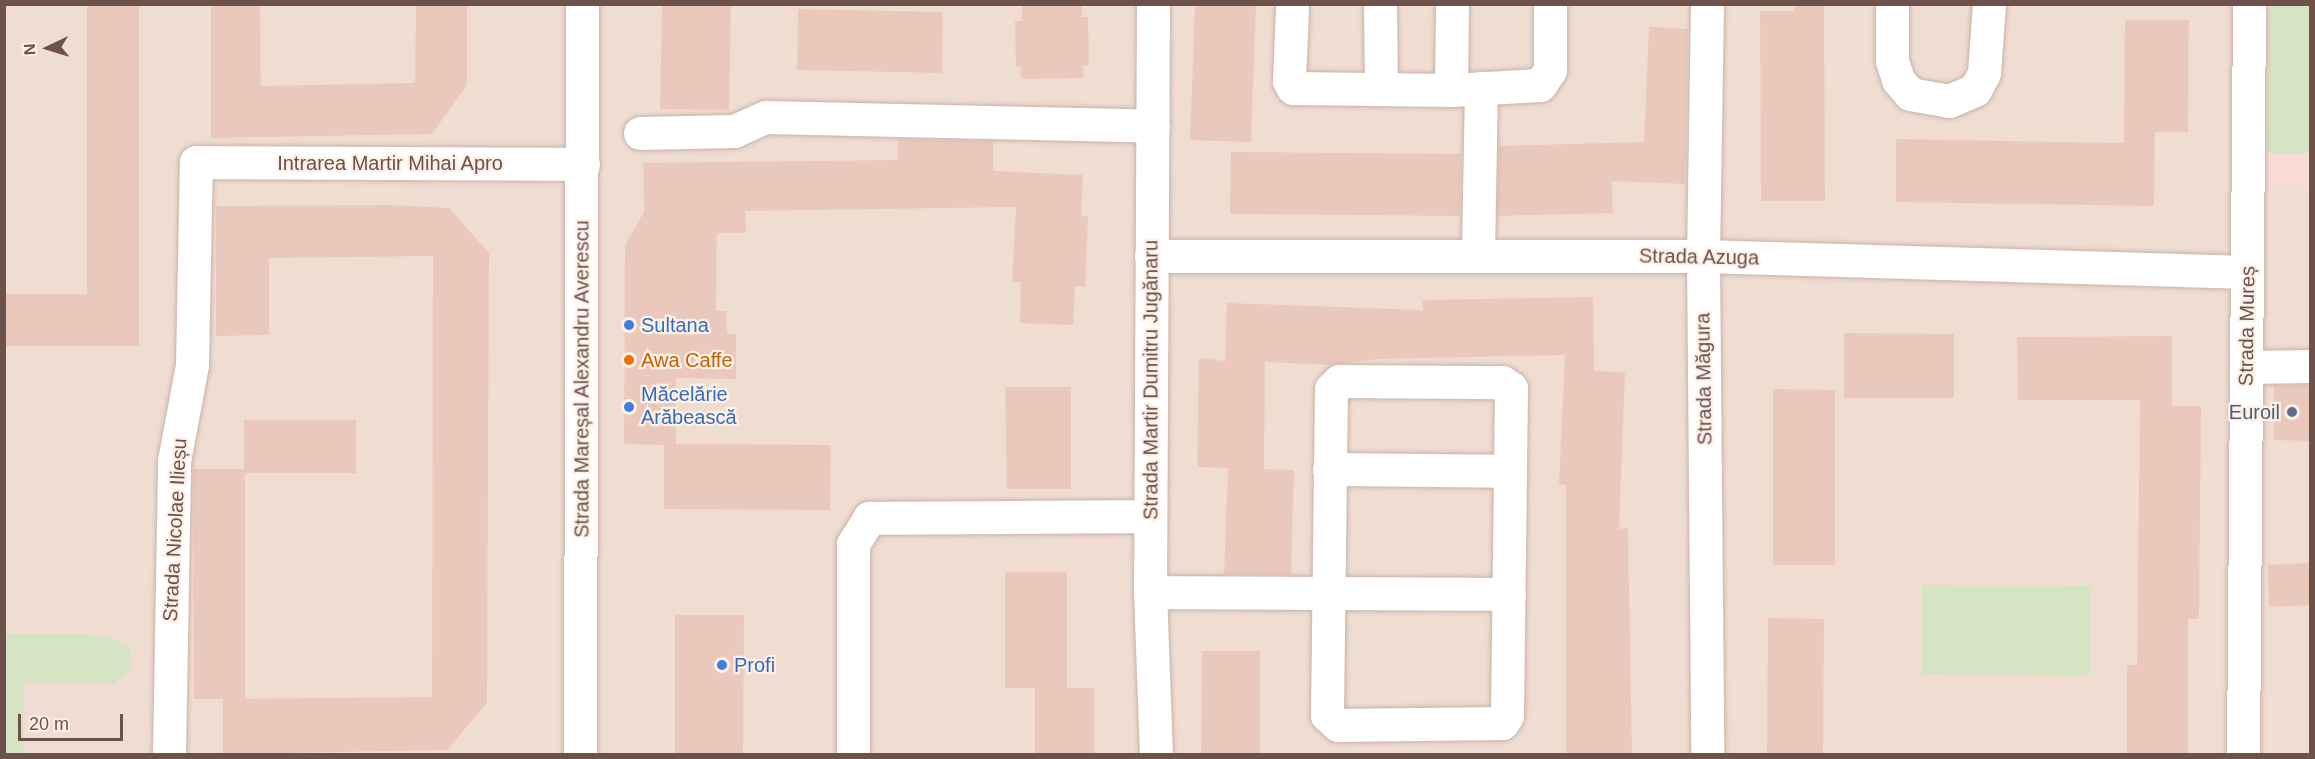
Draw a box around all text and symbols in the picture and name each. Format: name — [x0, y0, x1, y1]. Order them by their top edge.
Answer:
north arrow — [18, 18, 78, 78]
text: N — [21, 43, 38, 56]
street label: Intrarea Martir Mihai Apro — [277, 151, 503, 175]
street label: Strada Mareșal Alexandru Averescu — [570, 219, 594, 539]
street label: Strada Martir Dumitru Jugănaru — [1139, 240, 1163, 520]
street label: Strada Azuga — [1638, 244, 1760, 270]
street label: Strada Mureș — [2234, 266, 2260, 386]
place label: Sultana — [641, 313, 709, 337]
street label: Strada Măgura — [1691, 313, 1717, 445]
marker: Sultana — [622, 318, 636, 332]
place label: Awa Caffe — [641, 348, 733, 372]
marker: Awa Caffe — [622, 353, 636, 367]
place label: Măcelărie Arăbească — [641, 383, 737, 430]
marker: Măcelărie Arăbească — [622, 400, 636, 414]
place label: Euroil — [2229, 400, 2280, 424]
marker: Euroil — [2285, 405, 2299, 419]
street label: Strada Nicolae Ilieșu — [158, 438, 192, 622]
place label: Profi — [734, 653, 775, 677]
marker: Profi — [715, 658, 729, 672]
scale bar — [21, 702, 126, 740]
text: 20 m — [29, 714, 69, 734]

